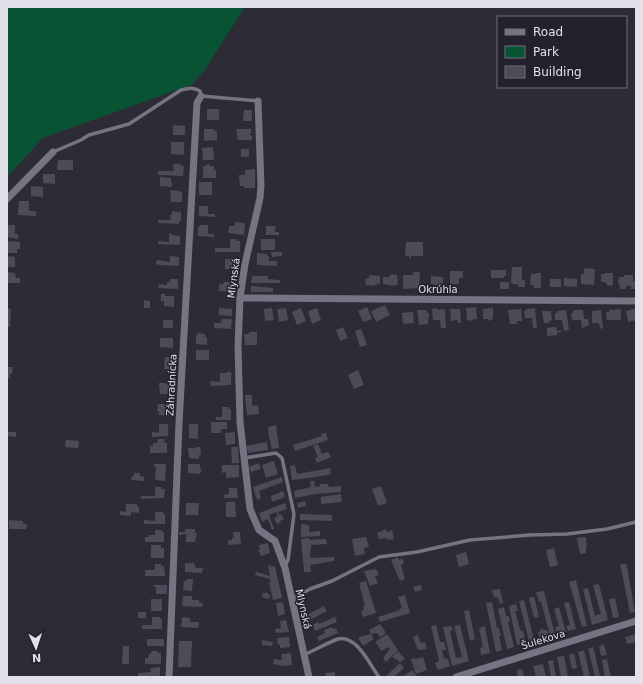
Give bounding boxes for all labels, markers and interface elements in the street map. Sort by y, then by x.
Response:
legend [497,16,627,88]
text: Road [533,25,563,39]
text: Park [533,45,559,59]
text: Building [533,65,582,79]
street label: Mlynská [225,257,242,299]
street label: Okrúhla [418,284,458,295]
street label: Záhradnícka [164,354,179,416]
street label: Mlynská [294,588,313,630]
street label: Šulekova [520,627,566,651]
north arrow [16,628,56,668]
text: N [32,651,41,664]

